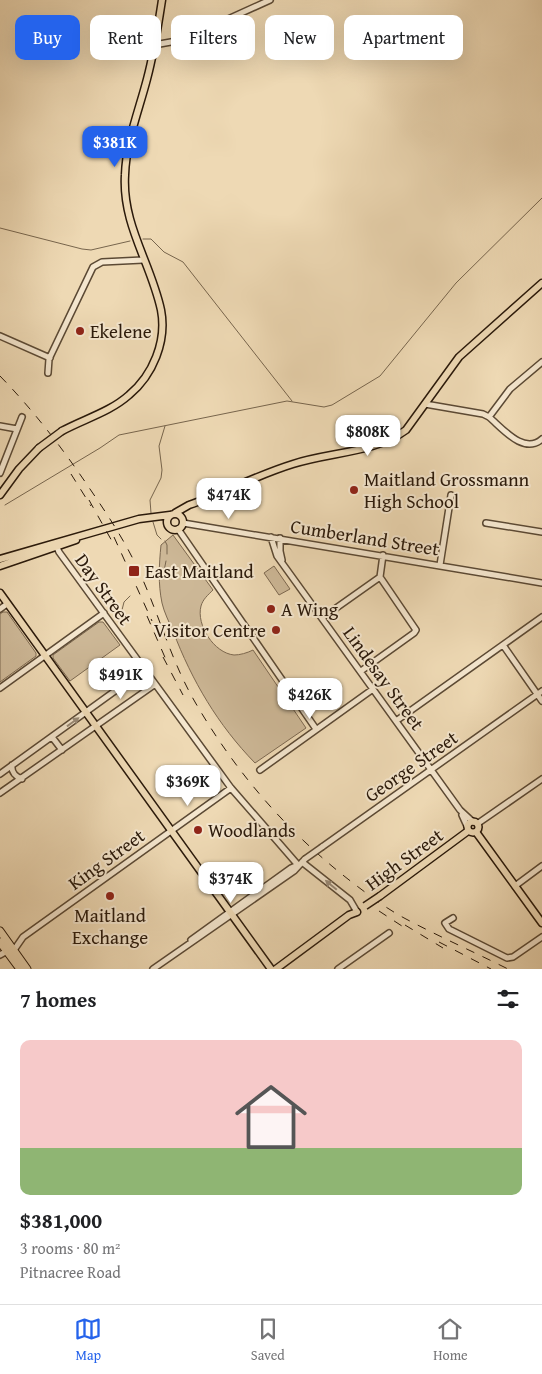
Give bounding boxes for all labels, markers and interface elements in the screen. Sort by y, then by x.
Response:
chip: Buy [15,15,80,60]
chip: Rent [90,15,161,60]
chip: Filters [171,15,255,60]
chip: New [265,15,334,60]
chip: Apartment [344,15,463,60]
pin: $381K [80,126,150,168]
text: $381K [93,130,137,154]
place label: Ekelene [90,317,152,345]
marker: Ekelene [74,325,86,337]
pin: $808K [333,414,403,457]
text: $808K [346,419,390,443]
place label: Maitland Grossmann High School [364,465,530,515]
pin: $474K [194,478,264,520]
text: $474K [207,482,251,506]
marker: Maitland Grossmann High School [348,484,360,496]
street label: Cumberland Street [289,511,442,563]
street label: Day Street [69,548,140,631]
place label: East Maitland [145,557,255,585]
marker: East Maitland [127,564,141,578]
place label: A Wing [281,595,339,623]
marker: A Wing [265,603,277,615]
place label: Visitor Centre [154,616,266,644]
street label: Lindesay Street [337,620,432,736]
marker: Visitor Centre [270,624,282,636]
pin: $491K [86,658,156,700]
text: $491K [99,662,143,686]
pin: $426K [275,678,345,720]
text: $426K [288,682,332,706]
one-way arrow [66,717,80,727]
street label: George Street [359,723,464,809]
pin: $369K [153,764,223,807]
text: $369K [166,769,210,793]
place label: Woodlands [208,816,296,844]
street label: King Street [62,821,150,896]
street label: High Street [359,821,449,897]
marker: Woodlands [192,824,204,836]
pin: $374K [196,862,266,904]
text: $374K [209,866,253,890]
one-way arrow [326,879,338,891]
marker: Maitland Exchange [104,890,116,902]
place label: Maitland Exchange [72,901,148,951]
text: 7 homes [20,984,96,1015]
icon: filters [494,985,522,1013]
icon: home [226,1072,316,1162]
text: $381,000 [20,1205,102,1236]
text: 3 rooms · 80 m² [20,1236,120,1260]
text: Pitnacree Road [20,1260,121,1284]
tab: Map [74,1315,102,1365]
tab: Saved [251,1315,285,1365]
tab: Home [433,1315,468,1365]

